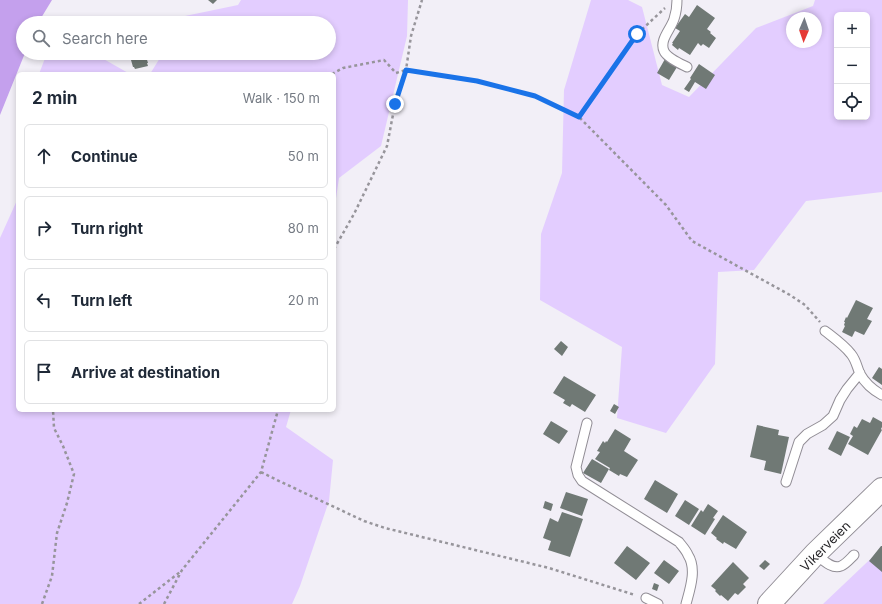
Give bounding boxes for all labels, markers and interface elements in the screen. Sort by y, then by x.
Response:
north arrow [786,12,822,48]
map controls [834,12,870,120]
button: + [834,12,870,48]
search box [16,16,336,60]
route start [628,25,646,43]
icon: search [30,27,52,49]
text: Search here [62,29,148,48]
button: − [834,48,870,84]
button: locate [834,84,870,120]
text: 2 min [32,88,77,108]
text: Walk · 150 m [243,90,320,106]
route end [386,95,404,113]
icon: ahead [33,145,55,167]
text: Continue [71,147,138,166]
text: 50 m [288,148,319,164]
icon: right [33,217,55,239]
text: Turn right [71,219,143,238]
text: 80 m [288,220,319,236]
icon: left [33,289,55,311]
text: Turn left [71,291,132,310]
text: 20 m [288,292,319,308]
icon: arrive [33,361,55,383]
text: Arrive at destination [71,363,220,382]
street label: Vikerveien [796,517,854,575]

